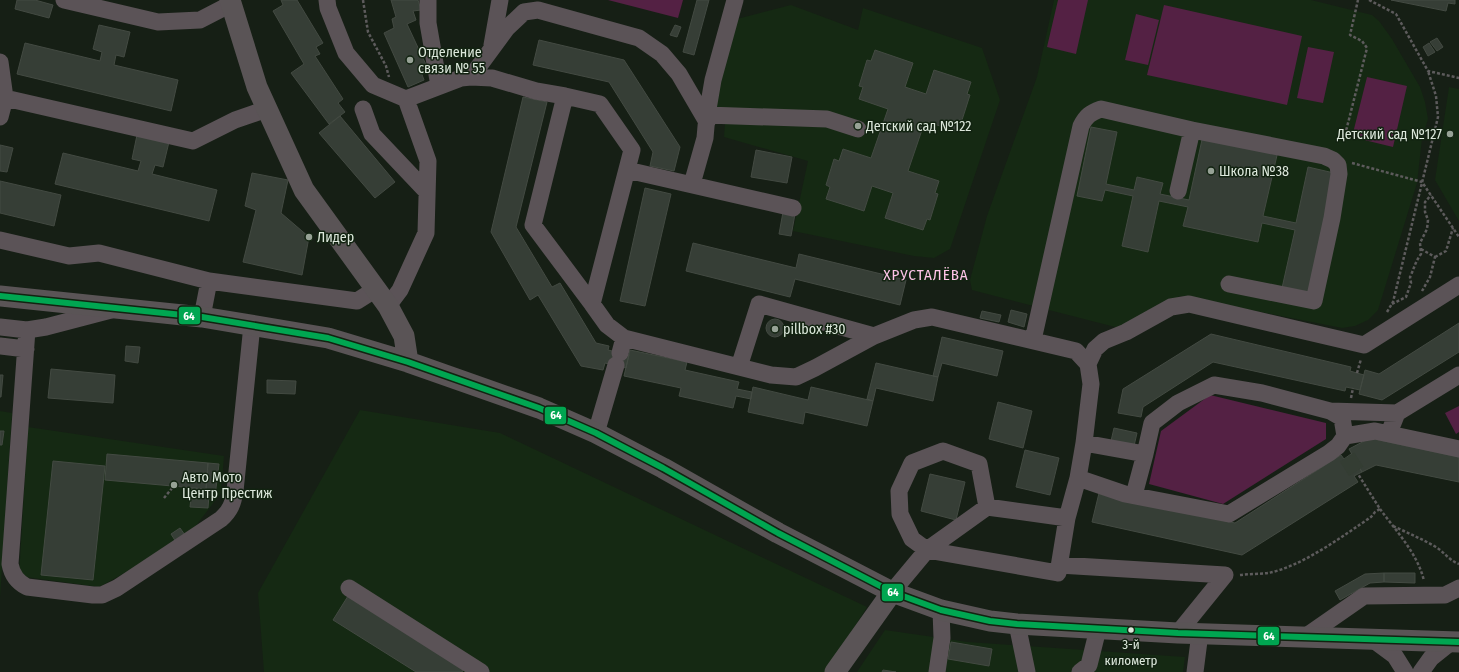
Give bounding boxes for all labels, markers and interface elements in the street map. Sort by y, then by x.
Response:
place label: Отделение связи № 55 [418,44,485,77]
marker: Отделение связи № 55 [405,55,415,65]
place label: Детский сад №122 [865,118,972,135]
marker: Детский сад №122 [853,121,863,131]
place label: Детский сад №127 [1336,126,1442,143]
marker: Детский сад №127 [1445,129,1455,139]
place label: Школа №38 [1219,163,1289,180]
marker: Школа №38 [1206,166,1216,176]
place label: Лидер [317,229,354,246]
marker: Лидер [304,232,314,242]
district label: ХРУСТАЛЁВА [883,266,969,284]
line badge: 64 [178,306,201,325]
text: 64 [183,310,195,323]
place label: pillbox #30 [783,321,846,338]
marker: pillbox #30 [770,324,780,334]
line badge: 64 [544,406,567,425]
text: 64 [550,409,562,422]
place label: Авто Мото Центр Престиж [182,469,272,502]
marker: Авто Мото Центр Престиж [169,480,179,490]
line badge: 64 [881,583,904,602]
text: 64 [887,586,899,599]
marker: 3-й километр [1126,625,1136,635]
line badge: 64 [1257,626,1280,646]
text: 64 [1263,630,1275,643]
place label: 3-й километр [1105,637,1157,668]

